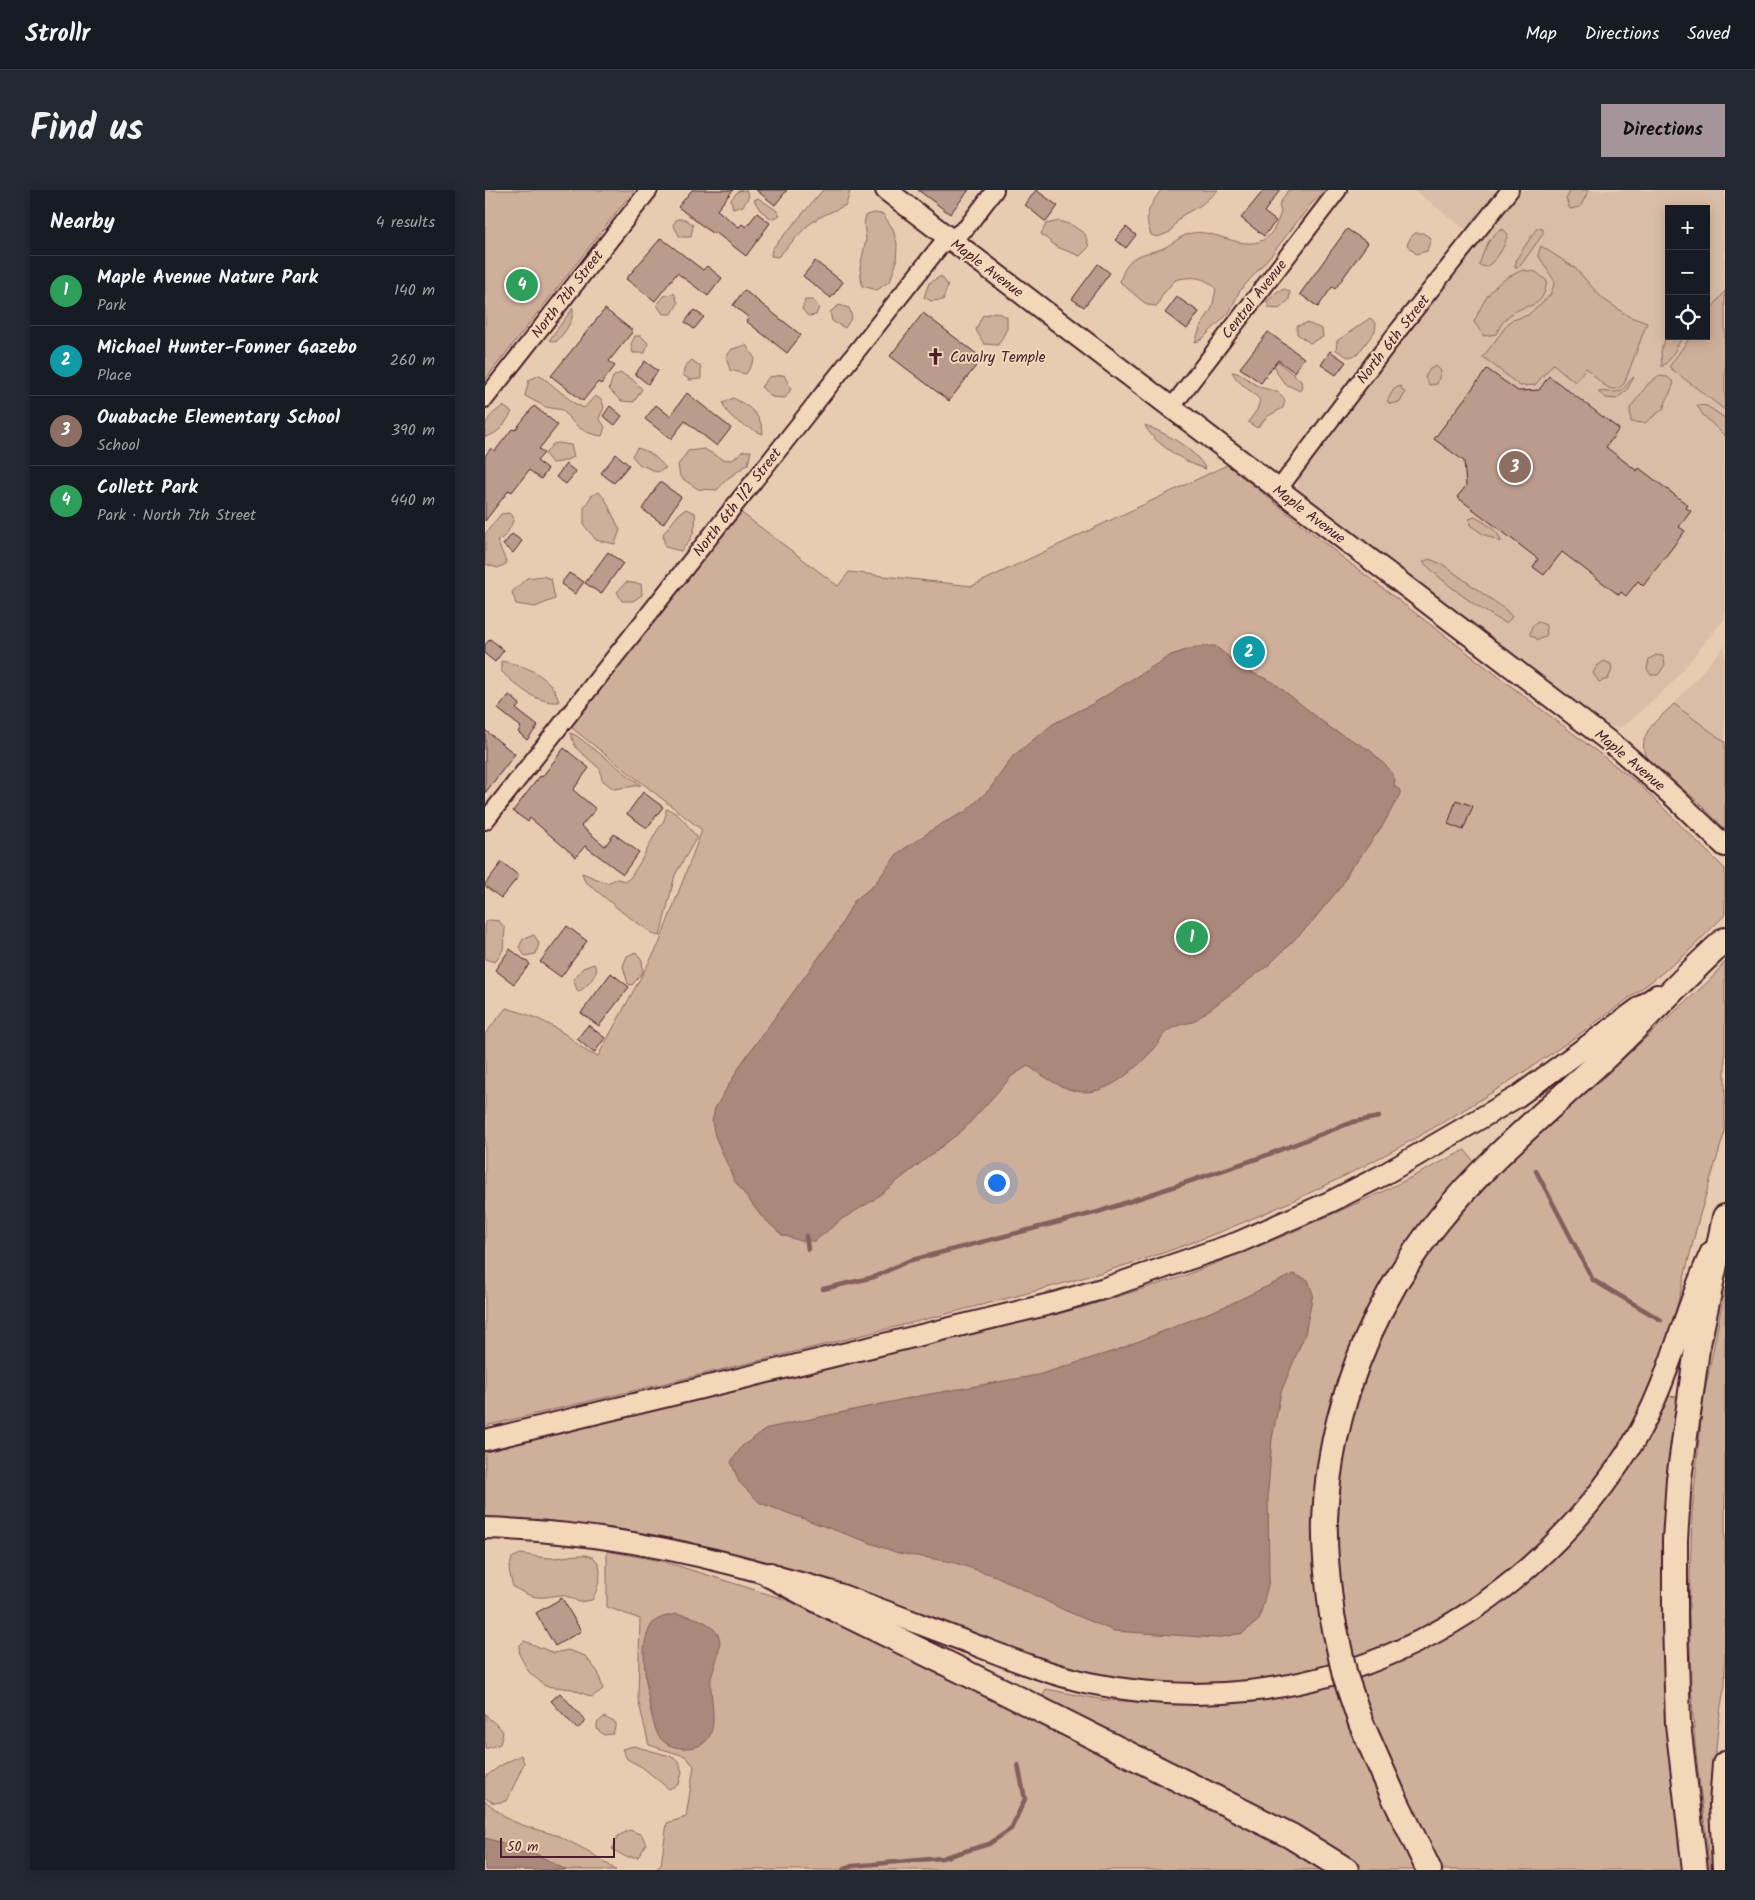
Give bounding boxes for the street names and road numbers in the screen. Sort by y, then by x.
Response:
street label: Maple Avenue [945,233,1028,305]
street label: North 7th Street [526,245,610,344]
street label: Central Avenue [1216,254,1294,345]
street label: North 6th Street [1351,290,1437,390]
street label: North 6th 1/2 Street [687,443,788,562]
street label: Maple Avenue [1267,479,1350,551]
street label: Maple Avenue [1588,724,1670,798]

